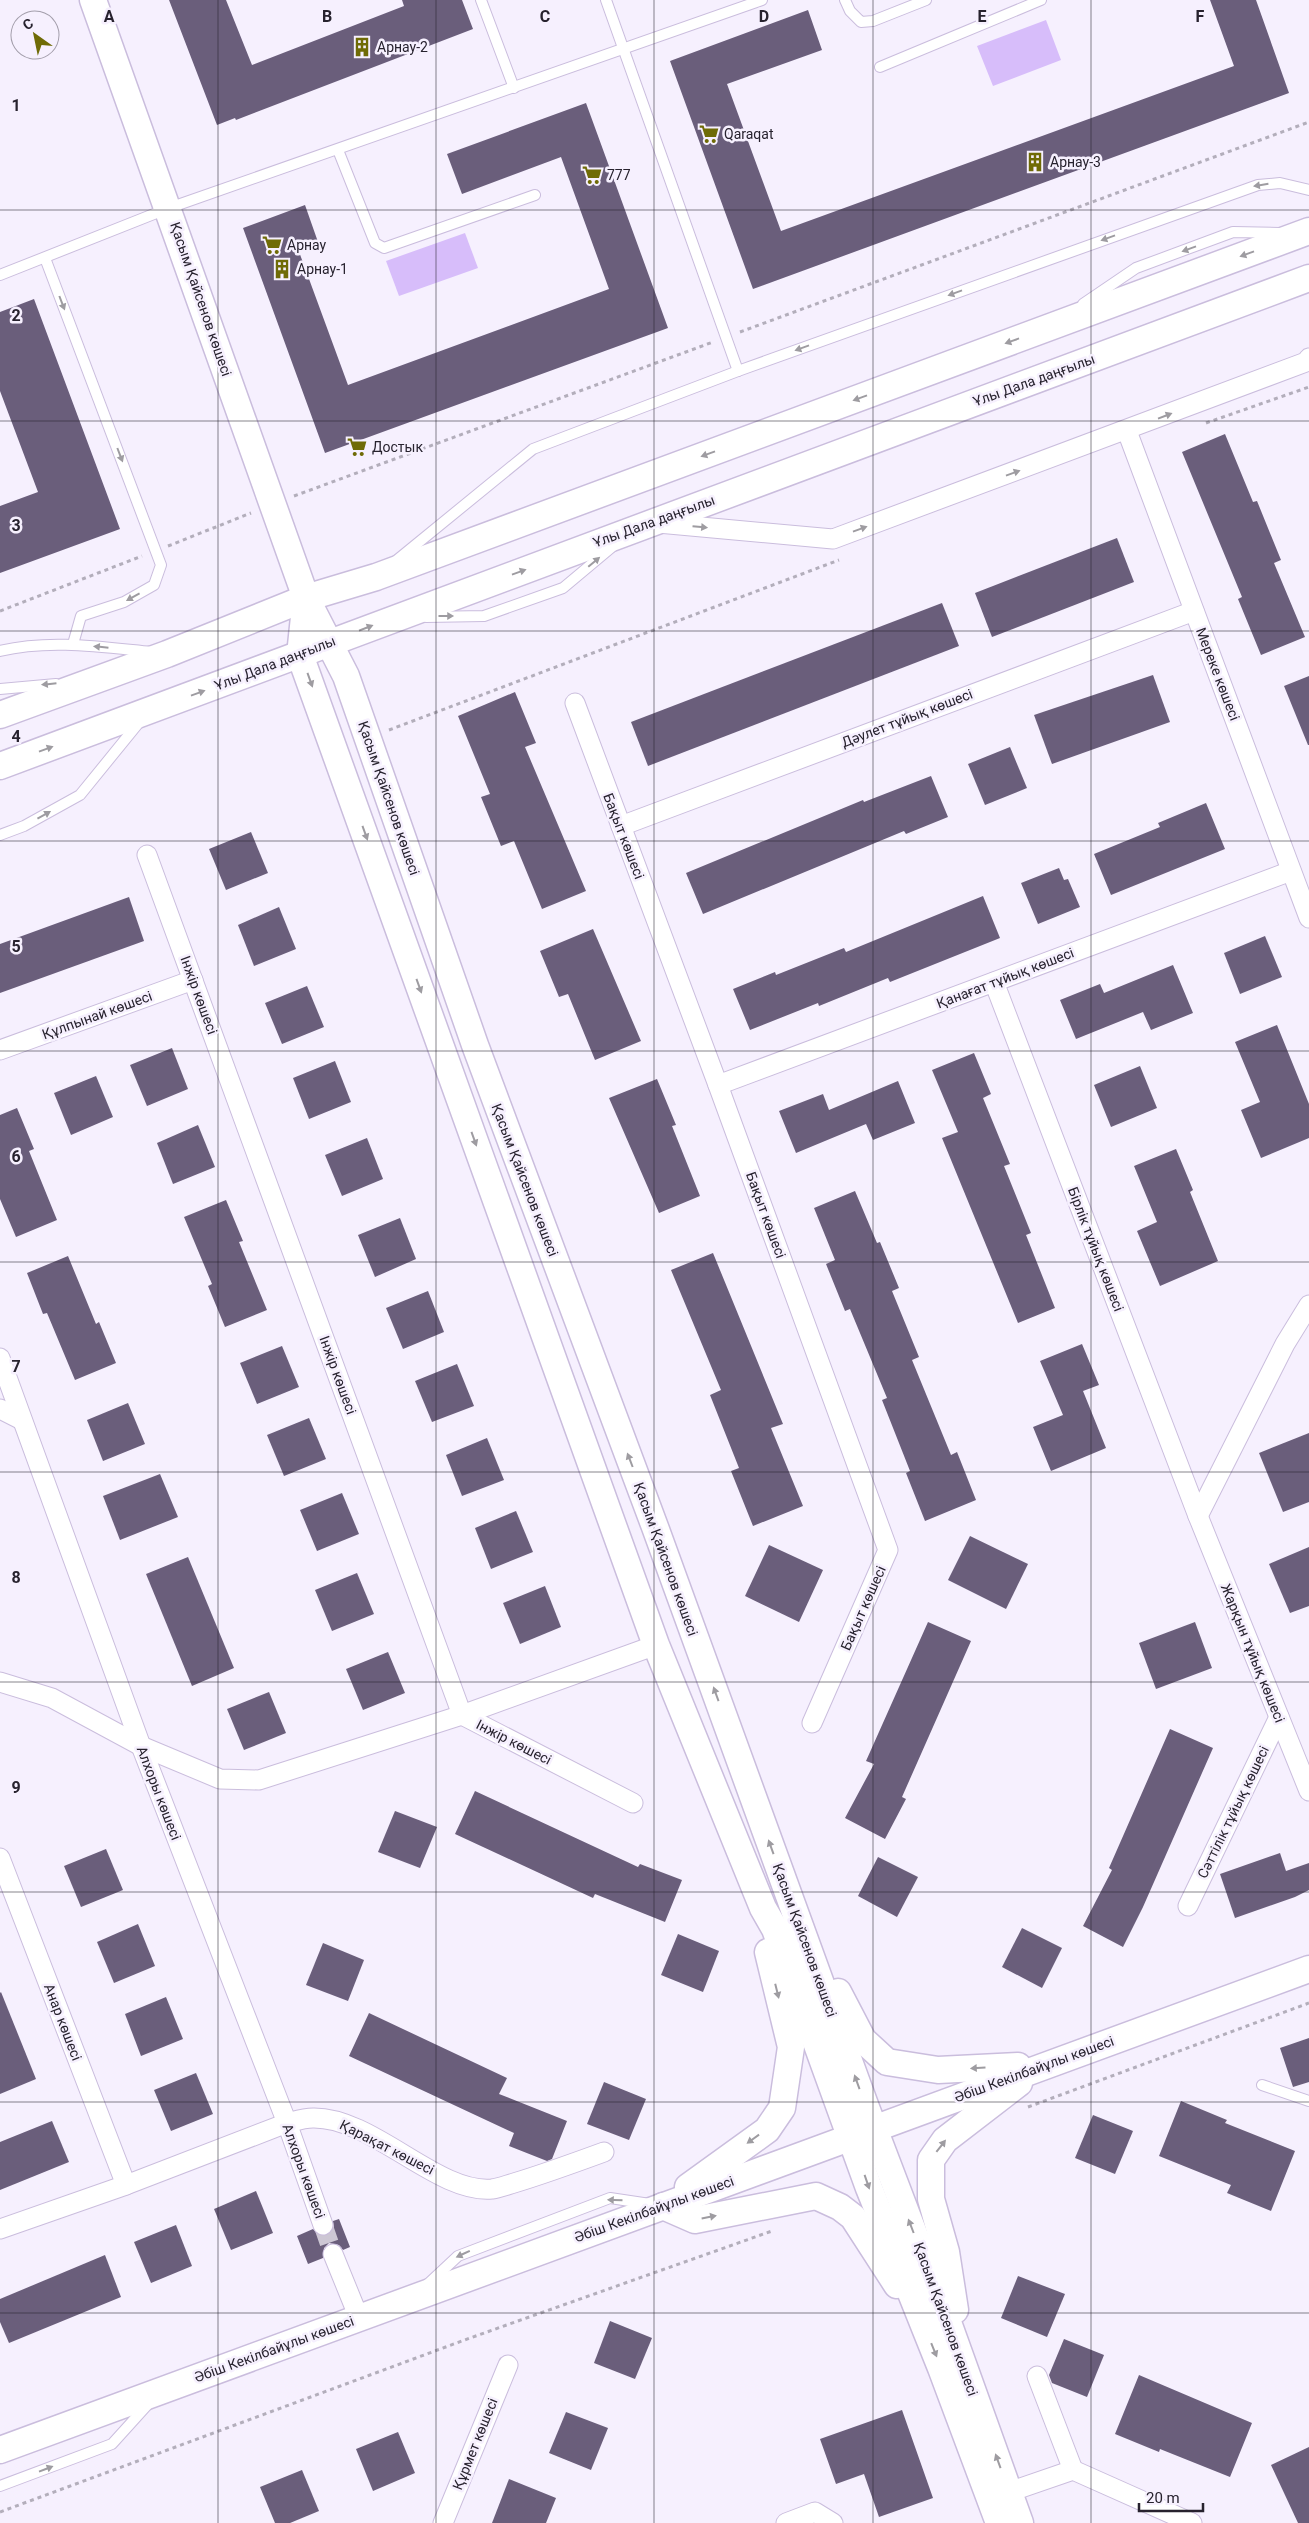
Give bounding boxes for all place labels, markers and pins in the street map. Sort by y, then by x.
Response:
building icon: Арнау-2 [351,36,373,58]
place label: Арнау-2 [377,39,428,55]
supermarket icon: Qaraqat [698,123,720,145]
place label: Qaraqat [724,126,774,142]
building icon: Арнау-3 [1024,151,1046,173]
place label: Арнау-3 [1050,154,1101,170]
supermarket icon: 777 [581,164,603,186]
place label: 777 [607,167,631,183]
supermarket icon: Арнау [261,234,283,256]
place label: Арнау [287,237,327,253]
building icon: Арнау-1 [271,258,293,280]
place label: Арнау-1 [297,261,348,277]
supermarket icon: Достык [346,436,368,458]
place label: Достык [372,439,423,455]

